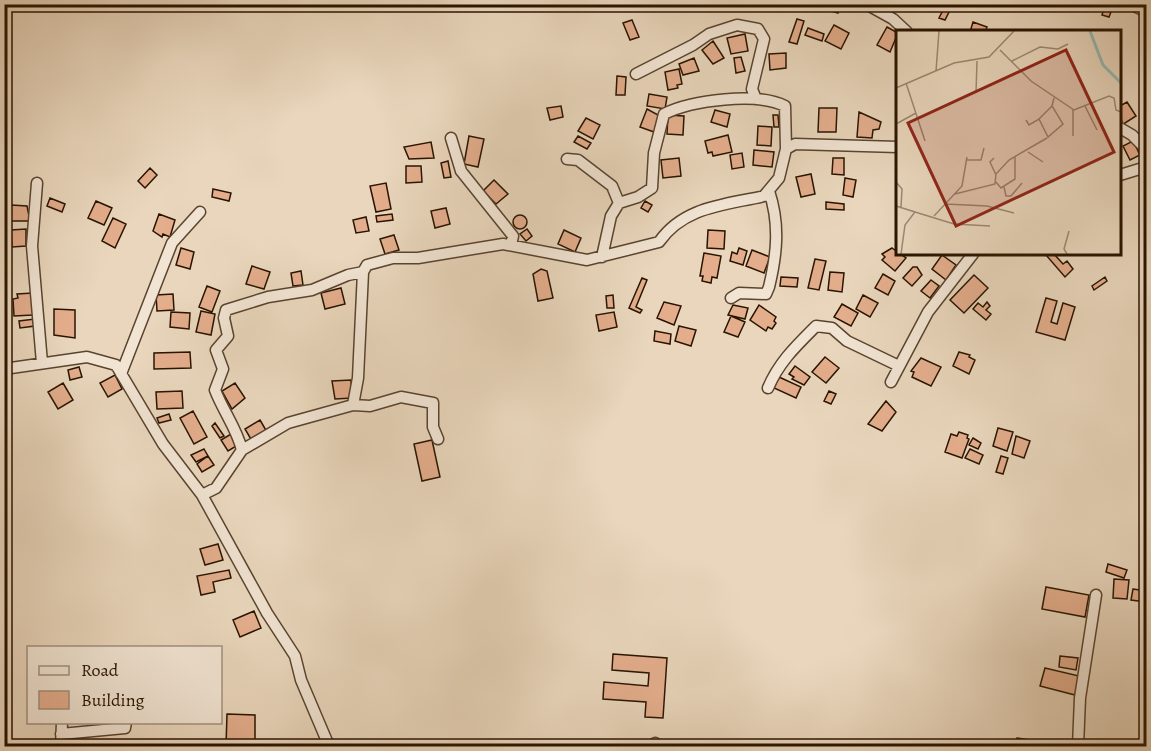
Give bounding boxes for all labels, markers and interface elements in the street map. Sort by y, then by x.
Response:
inset map [896,30,1121,255]
legend [27,646,222,724]
text: Road [81,658,119,682]
text: Building [81,688,145,712]

